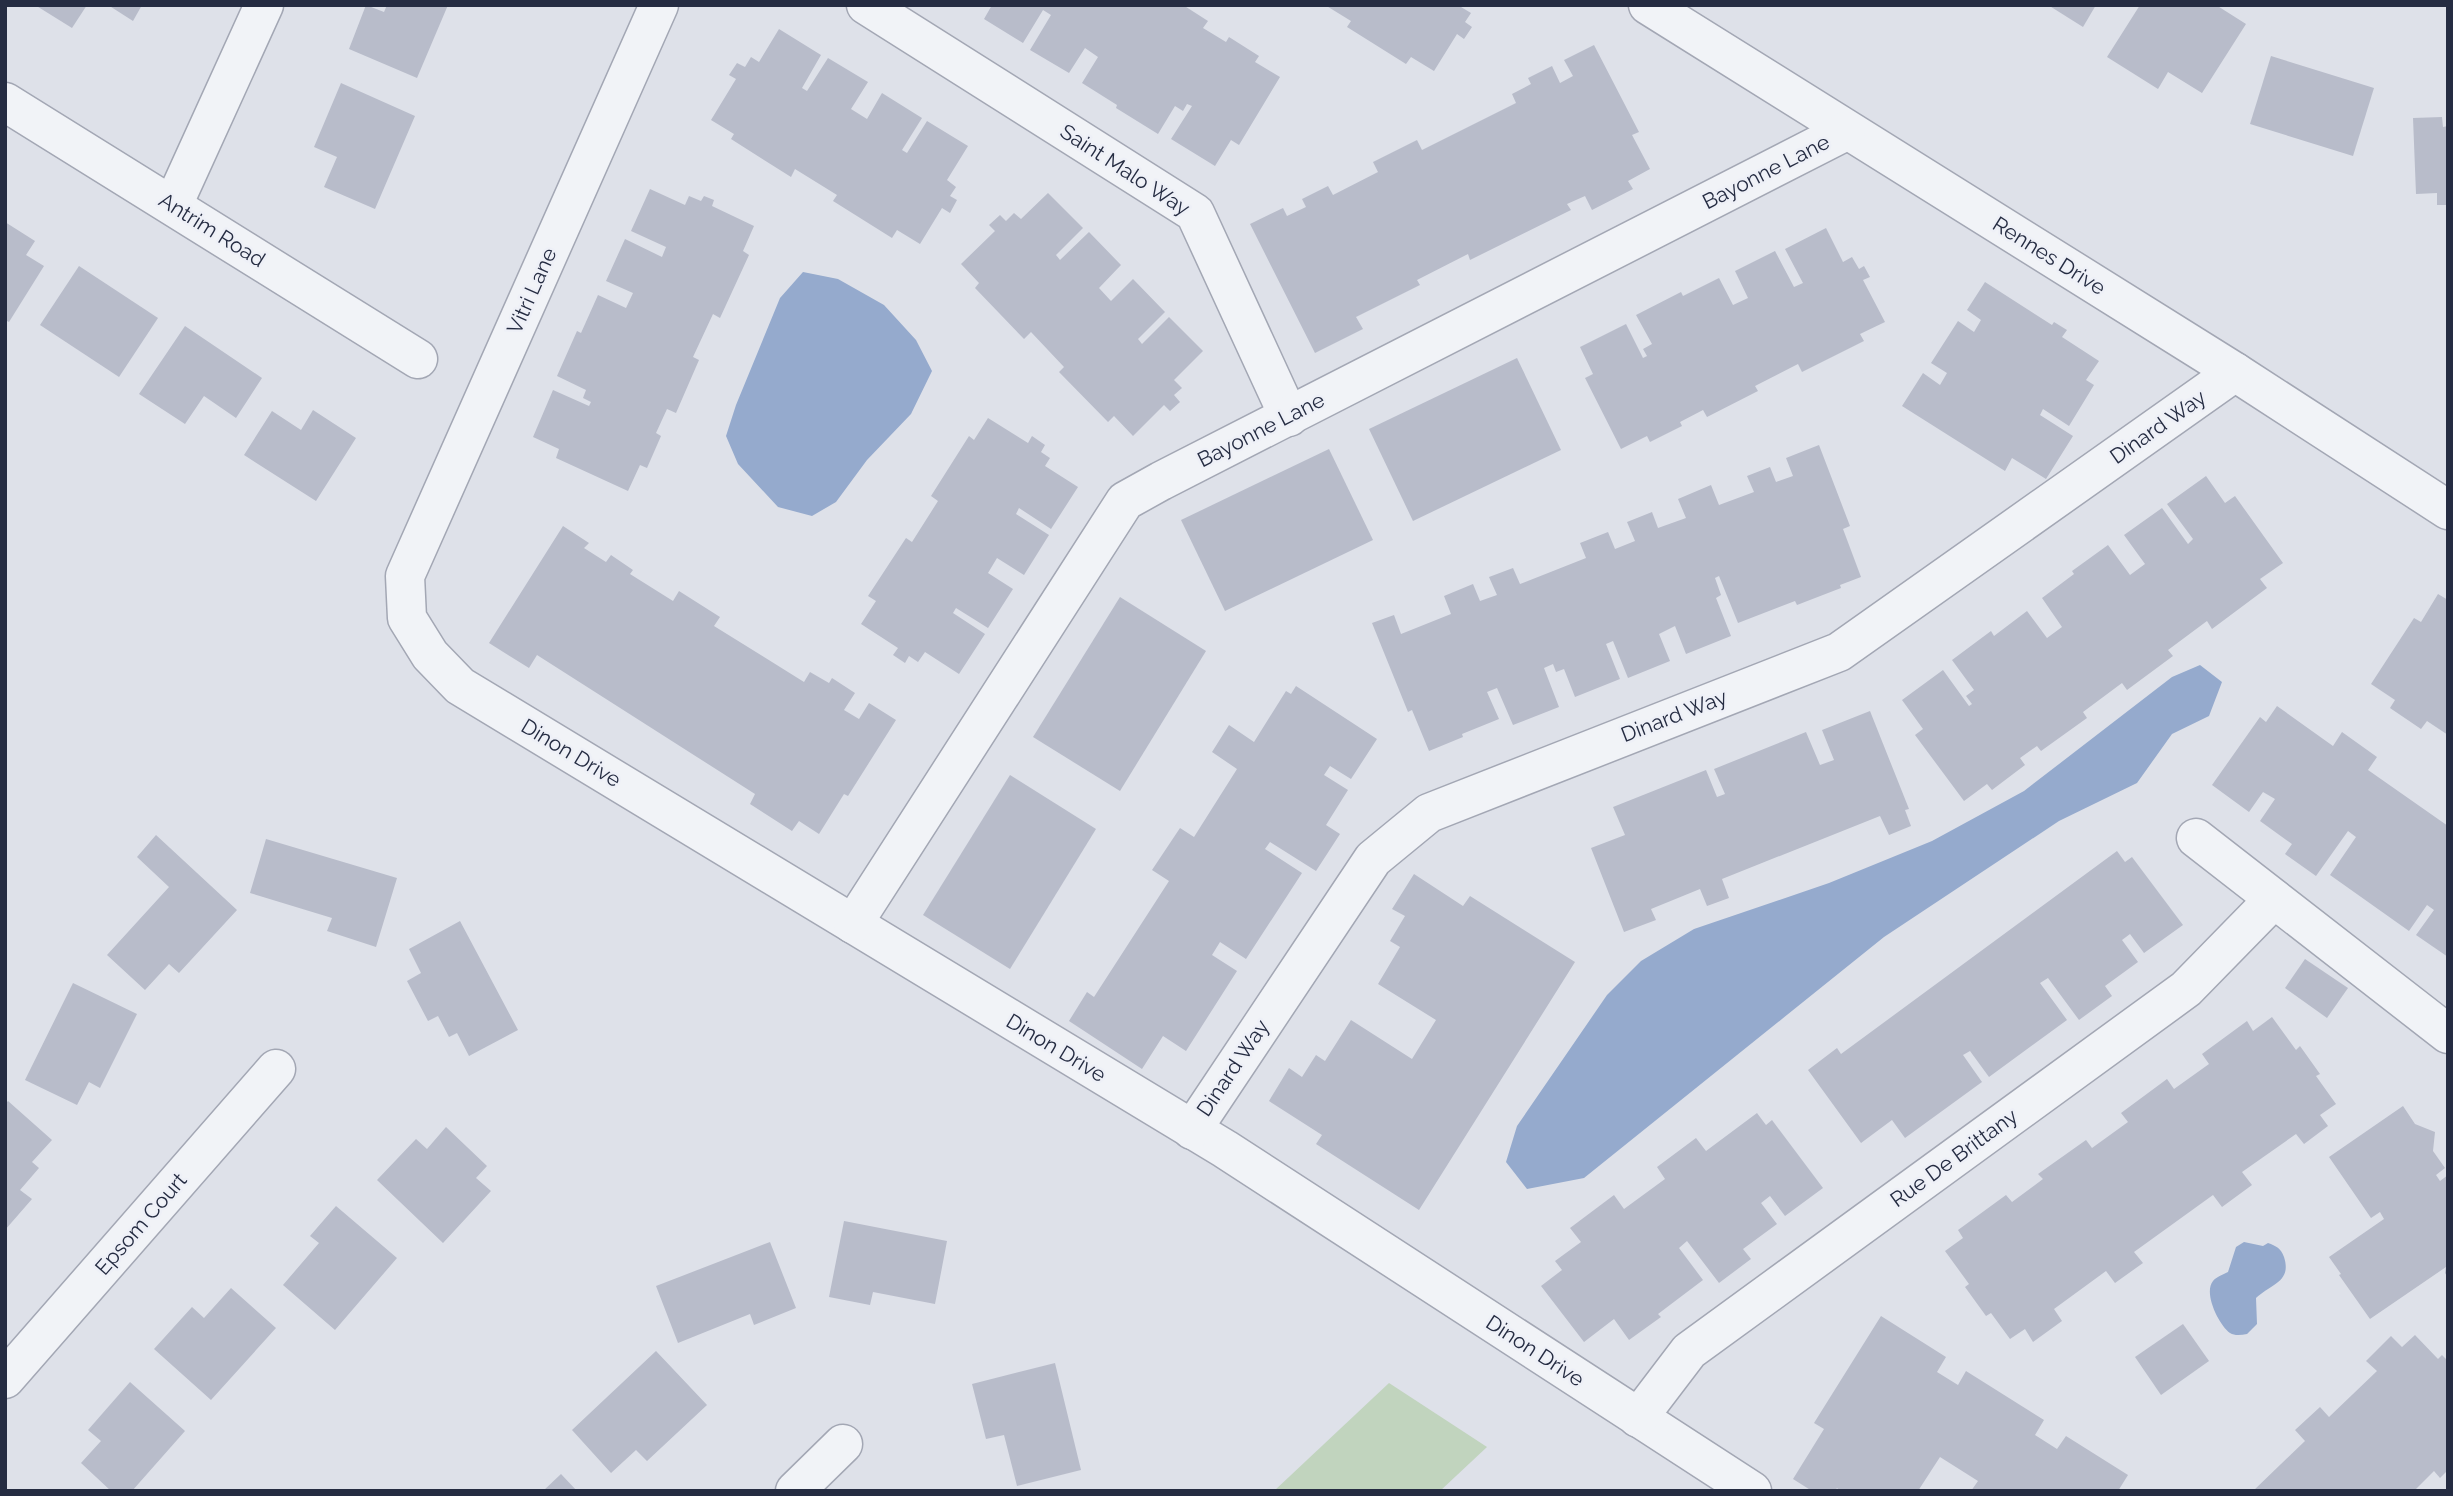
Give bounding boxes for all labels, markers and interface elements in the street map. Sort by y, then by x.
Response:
street label: Saint Malo Way [1056,118,1195,221]
street label: Bayonne Lane [1698,129,1833,214]
street label: Antrim Road [155,187,270,272]
street label: Rennes Drive [1988,211,2110,300]
street label: Vitri Lane [502,244,562,338]
street label: Dinard Way [2105,384,2211,469]
street label: Bayonne Lane [1193,387,1328,472]
street label: Dinard Way [1617,684,1730,747]
street label: Dinon Drive [517,713,626,792]
street label: Dinon Drive [1002,1008,1111,1087]
street label: Dinard Way [1191,1015,1274,1121]
street label: Rue De Brittany [1885,1103,2022,1212]
street label: Epsom Court [90,1168,192,1280]
street label: Dinon Drive [1481,1310,1589,1392]

